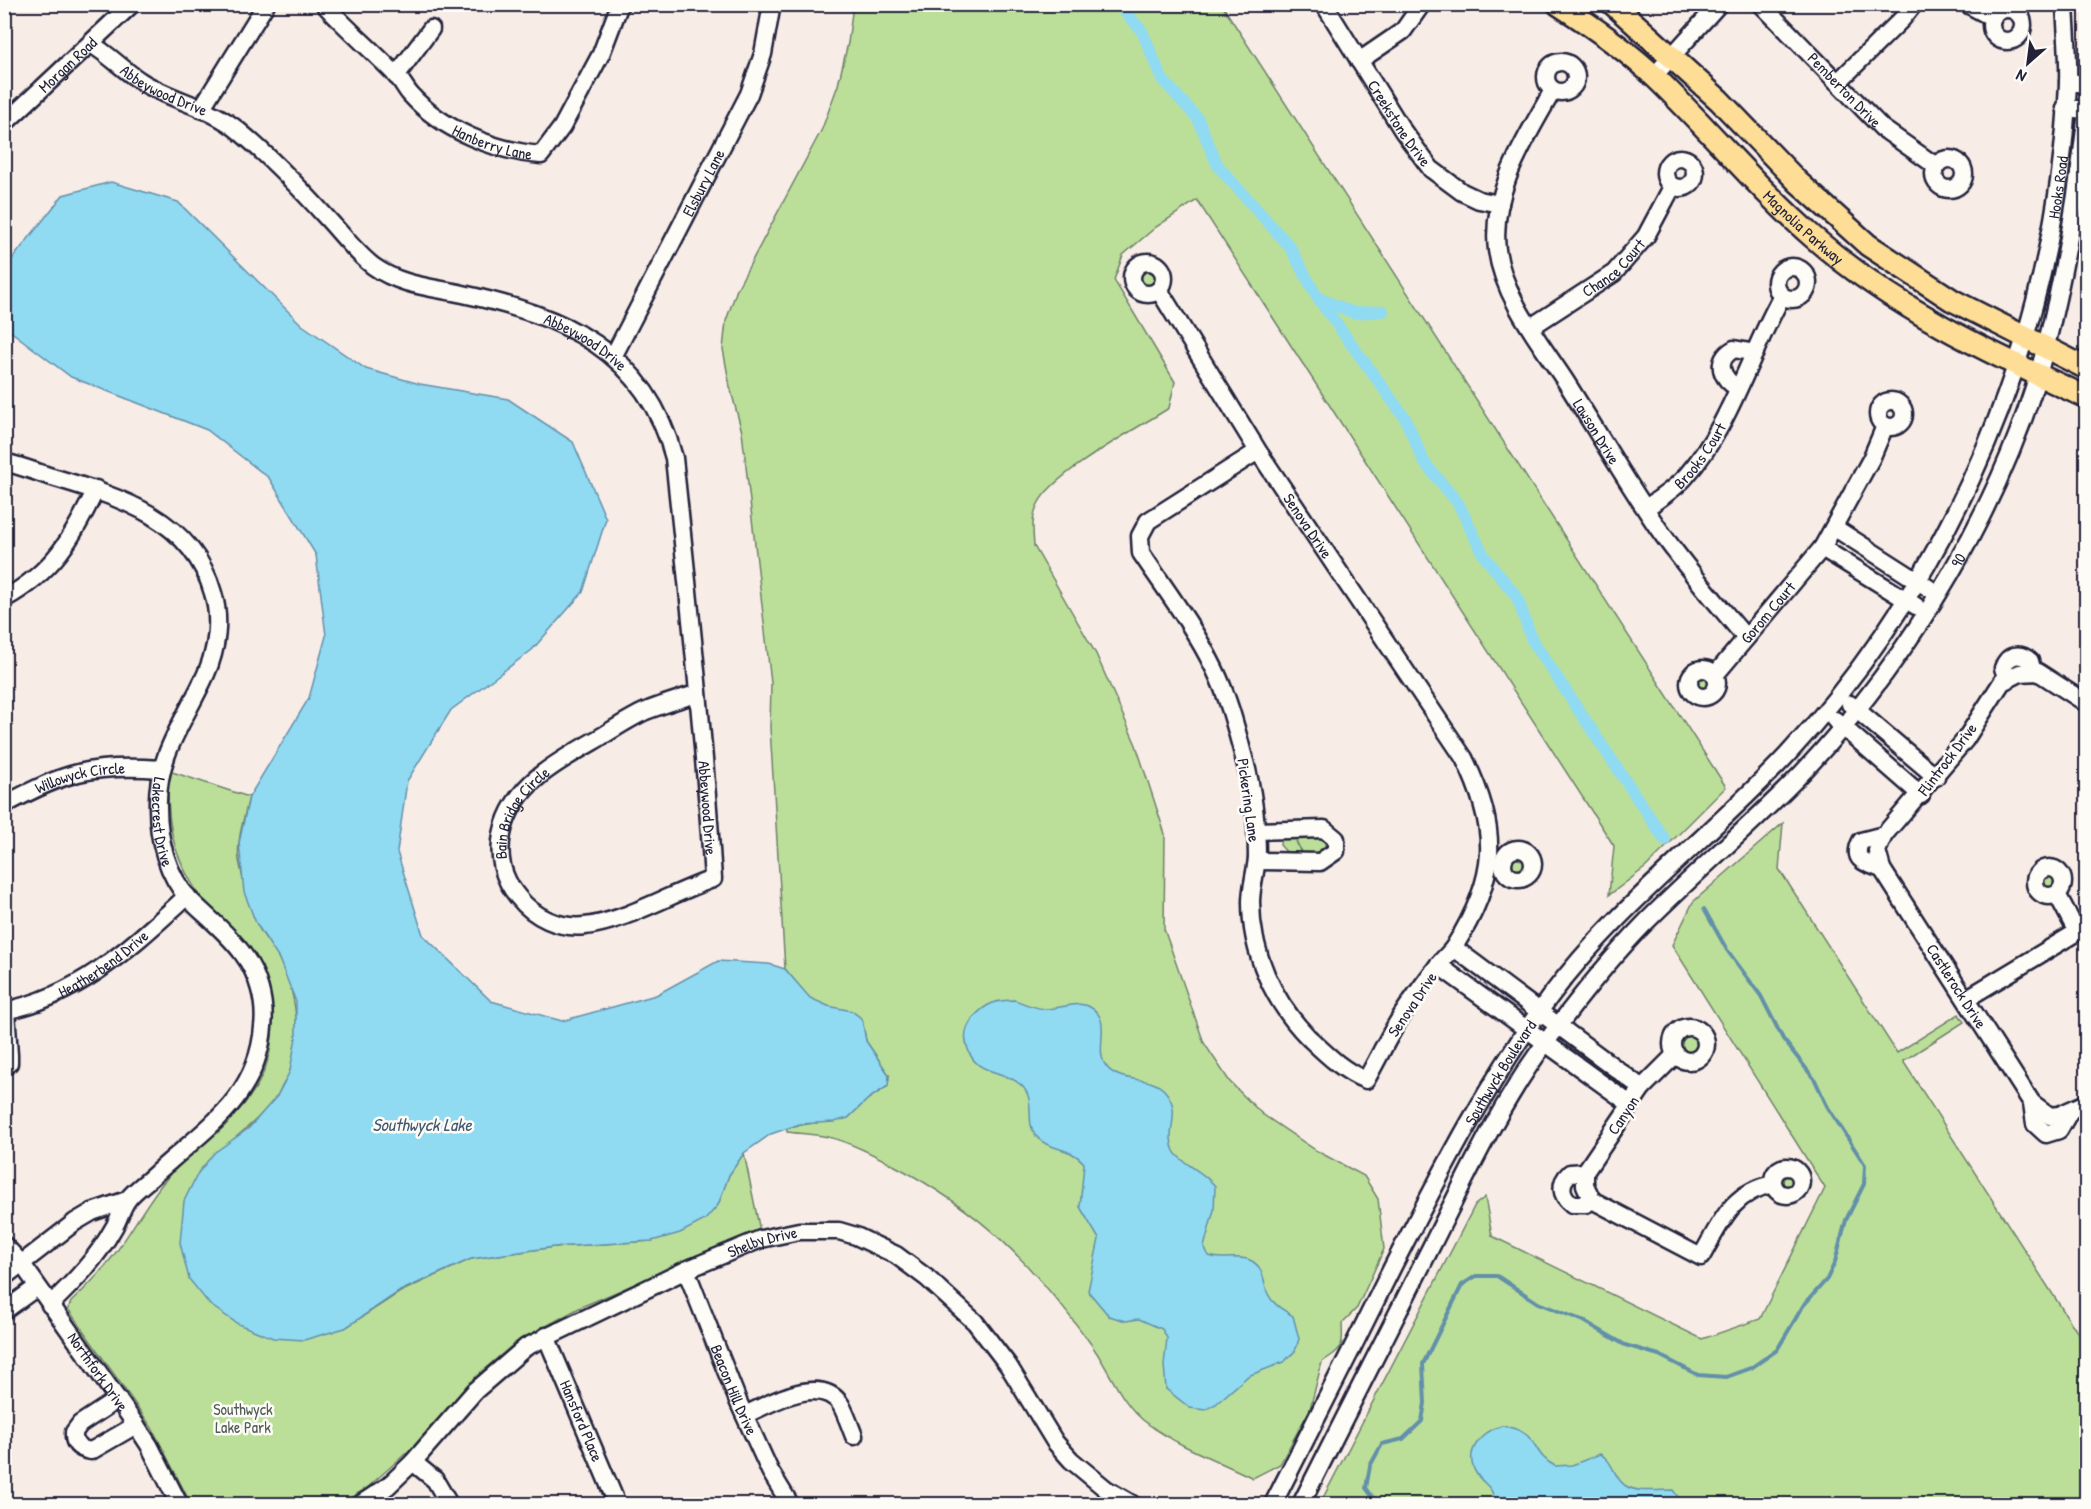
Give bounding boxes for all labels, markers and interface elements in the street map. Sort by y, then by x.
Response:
street label: Morgan Road [33,32,102,97]
north arrow [1998,33,2058,93]
street label: Pemberton Drive [1803,47,1887,133]
street label: Abbeywood Drive [116,59,211,121]
text: N [2012,64,2030,88]
street label: Creekstone Drive [1363,75,1437,171]
street label: Hanberry Lane [449,119,534,165]
street label: Elsbury Lane [677,145,730,220]
street label: Hooks Road [2042,155,2073,220]
street label: Magnolia Parkway [1759,185,1849,270]
street label: Chance Court [1578,233,1650,302]
street label: Abbeywood Drive [541,308,633,376]
street label: Lawson Drive [1568,394,1626,469]
street label: Brooks Court [1669,418,1731,494]
street label: Senova Drive [1278,489,1338,563]
street label: 90 [1945,549,1971,571]
street label: Gorom Court [1735,576,1801,648]
street label: Flintrock Drive [1912,718,1982,801]
street label: Willowyck Circle [31,757,126,799]
street label: Pickering Lane [1232,757,1266,844]
street label: Abbeywood Drive [693,760,722,856]
street label: Bain Bridge Circle [489,761,554,860]
street label: Lakecrest Drive [147,776,179,870]
street label: Heatherbend Drive [54,924,153,1003]
street label: Castlerock Drive [1922,939,1993,1033]
street label: Senova Drive [1382,967,1442,1041]
street label: Southwyck Boulevard [1459,1015,1541,1129]
street label: Canyon [1602,1091,1644,1139]
water label: Southwyck Lake [372,1112,473,1137]
street label: Shelby Drive [724,1221,800,1263]
street label: Northfork Drive [63,1328,134,1416]
street label: Beacon Hill Drive [706,1341,763,1439]
street label: Hansford Place [555,1377,609,1465]
park label: Southwyck Lake Park [213,1398,273,1438]

